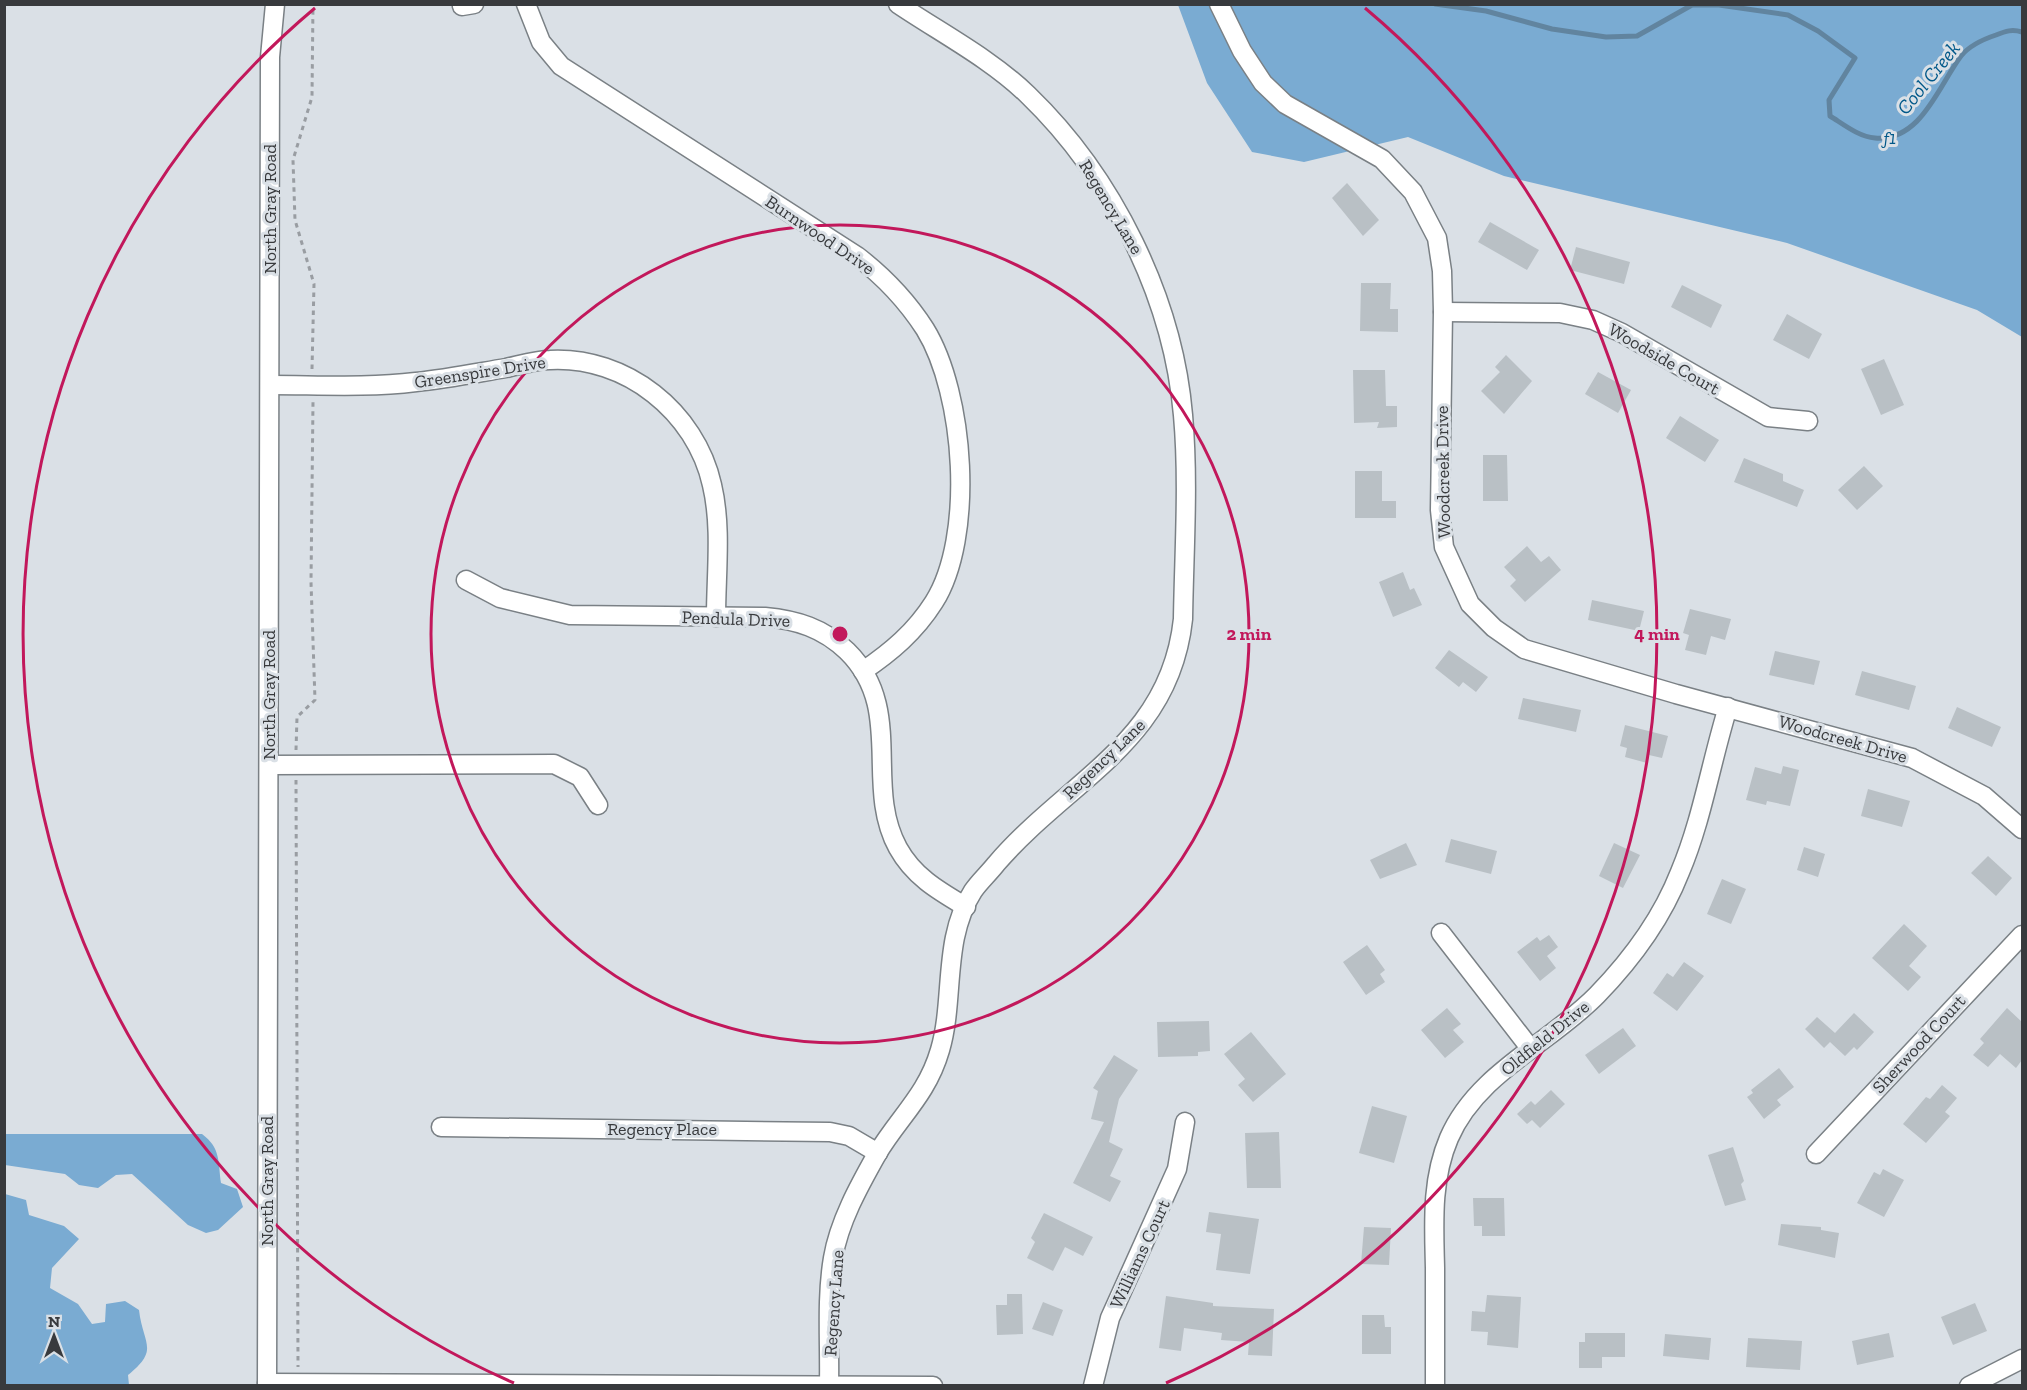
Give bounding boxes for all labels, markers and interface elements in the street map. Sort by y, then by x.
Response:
water label: Cool Creek [1891,37,1965,119]
park label: f1 [1881,127,1896,149]
street label: North Gray Road [259,144,281,274]
street label: Regency Lane [1074,156,1148,258]
street label: Burnwood Drive [761,190,879,280]
street label: Woodside Court [1604,318,1724,400]
street label: Greenspire Drive [413,351,547,393]
street label: Woodcreek Drive [1431,405,1455,539]
street label: Pendula Drive [681,606,791,632]
text: 2 min [1227,623,1272,645]
text: 4 min [1634,623,1680,645]
centre of rings [830,624,850,644]
street label: North Gray Road [258,630,280,760]
street label: Woodcreek Drive [1776,710,1910,768]
street label: Regency Lane [1058,714,1150,804]
street label: Sherwood Court [1868,990,1971,1098]
street label: Oldfield Drive [1496,996,1594,1080]
street label: North Gray Road [256,1116,278,1246]
street label: Regency Place [607,1118,717,1140]
street label: Williams Court [1105,1196,1175,1312]
street label: Regency Lane [819,1249,849,1357]
north arrow [24,1306,84,1366]
text: N [48,1312,60,1331]

